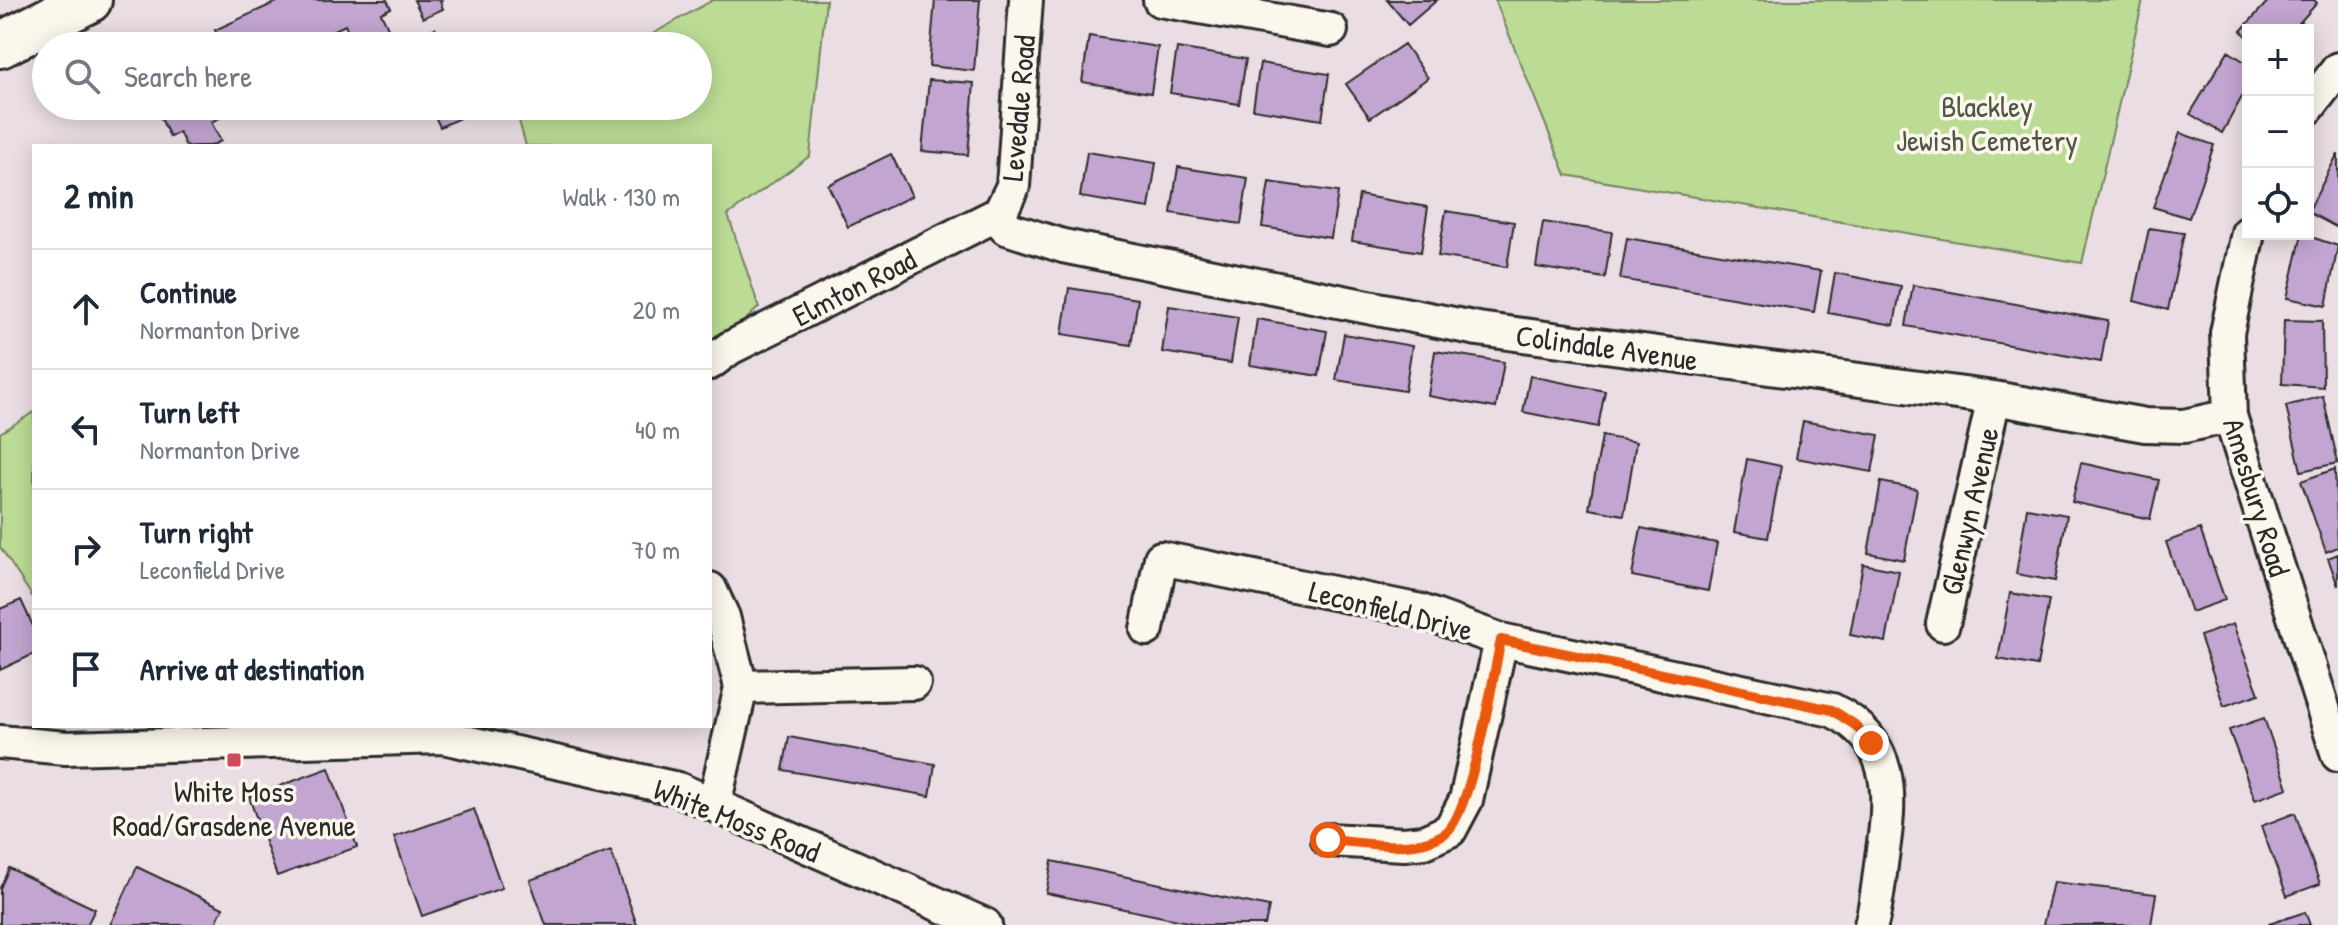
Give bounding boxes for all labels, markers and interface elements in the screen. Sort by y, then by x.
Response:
map controls [2242,24,2314,240]
button: + [2242,24,2314,96]
search box [32,32,712,120]
street label: Levedale Road [992,33,1044,183]
icon: search [60,54,104,98]
text: Search here [124,56,252,96]
park label: Blackley Jewish Cemetery [1896,86,2078,160]
button: − [2242,96,2314,168]
button: locate [2242,168,2314,240]
text: 2 min [64,173,134,219]
text: Walk · 130 m [563,179,680,214]
street label: Elmton Road [785,239,923,335]
text: Continue [140,272,237,312]
icon: ahead [64,287,108,331]
text: 20 m [633,292,680,327]
text: Normanton Drive [140,312,300,347]
street label: Colindale Avenue [1514,314,1701,380]
text: Turn left [140,392,239,432]
icon: left [64,407,108,451]
text: 40 m [635,412,680,447]
street label: Amesbury Road [2214,413,2300,581]
street label: Glenwyn Avenue [1930,423,2008,599]
text: Normanton Drive [140,432,300,467]
text: Turn right [140,512,253,552]
icon: right [64,527,108,571]
text: 70 m [632,532,680,567]
text: Leconfield Drive [140,552,285,587]
street label: Leconfield Drive [1305,570,1477,650]
icon: arrive [64,647,108,691]
text: Arrive at destination [140,649,365,689]
route end [1853,725,1889,761]
marker: White Moss Road/Grasdene Avenue [225,751,243,769]
street label: White Moss Road [648,768,826,872]
place label: White Moss Road/Grasdene Avenue [112,771,356,845]
route start [1310,822,1346,858]

